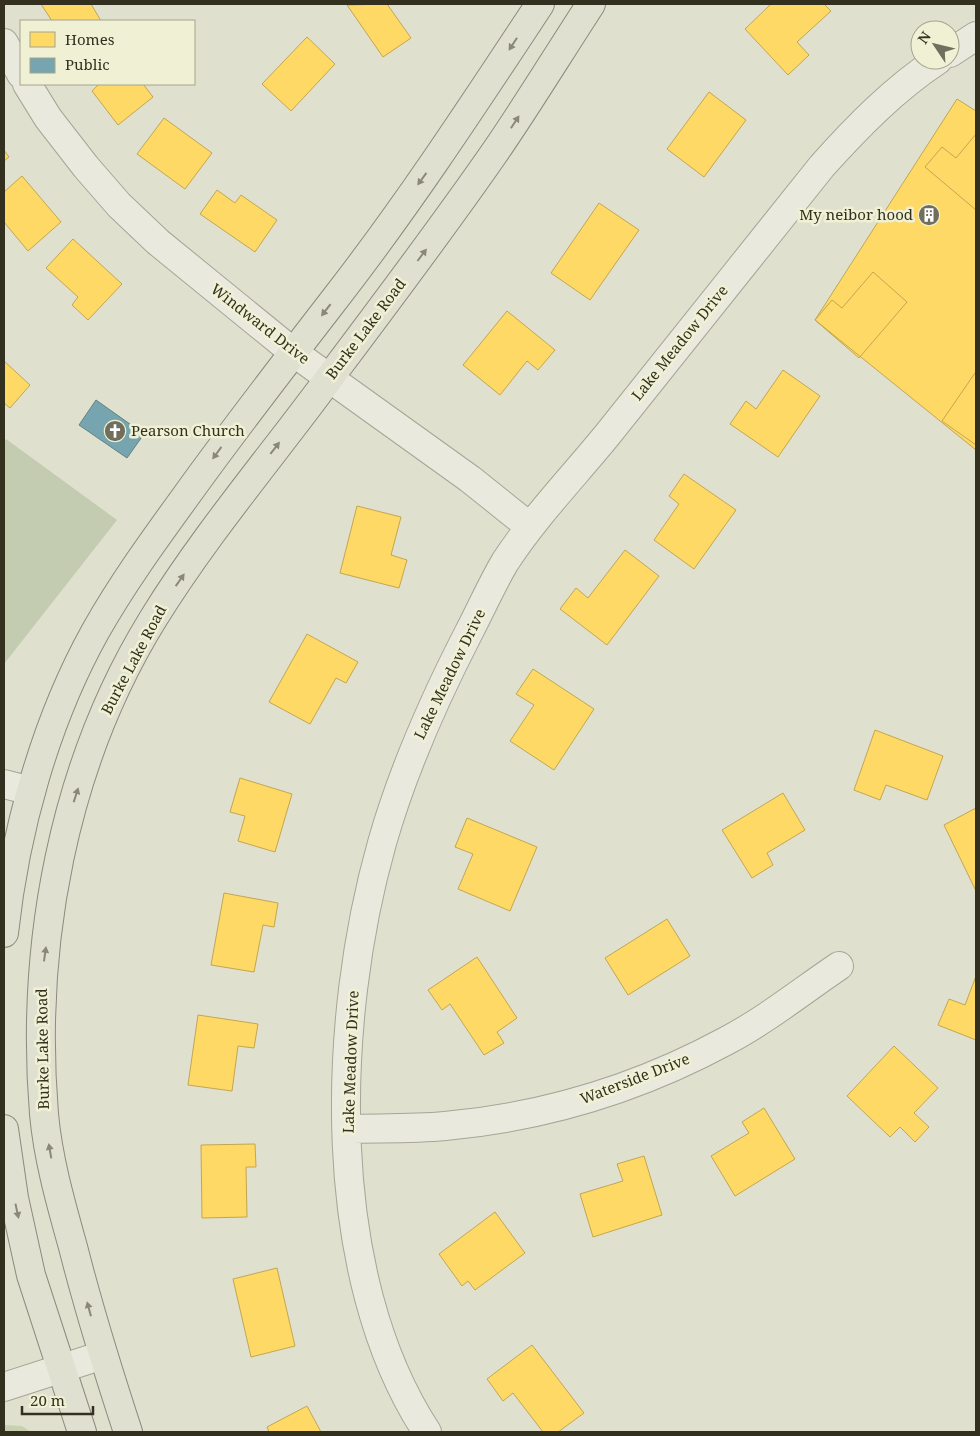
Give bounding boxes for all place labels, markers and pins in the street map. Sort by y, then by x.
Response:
building icon: My neibor hood [917,203,941,227]
place label: My neibor hood [799,204,913,224]
church icon: Pearson Church [103,419,127,443]
place label: Pearson Church [131,420,245,440]

